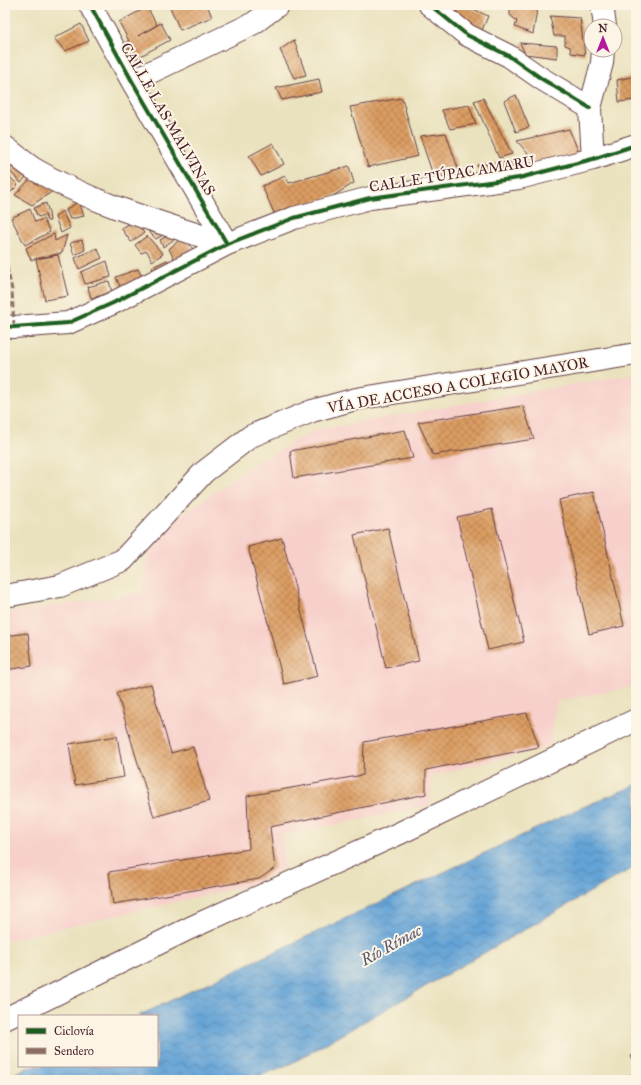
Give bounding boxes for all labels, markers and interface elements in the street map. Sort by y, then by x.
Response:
north arrow [583,18,623,58]
text: N [598,22,608,35]
street label: CALLE LAS MALVINAS [117,39,219,199]
street label: CALLE TÚPAC AMARU [368,151,536,196]
street label: VÍA DE ACCESO A COLEGIO MAYOR [325,352,590,417]
water label: Río Rímac [356,920,426,970]
legend [18,1015,158,1067]
text: Ciclovía [54,1024,95,1038]
text: Sendero [54,1044,94,1058]

